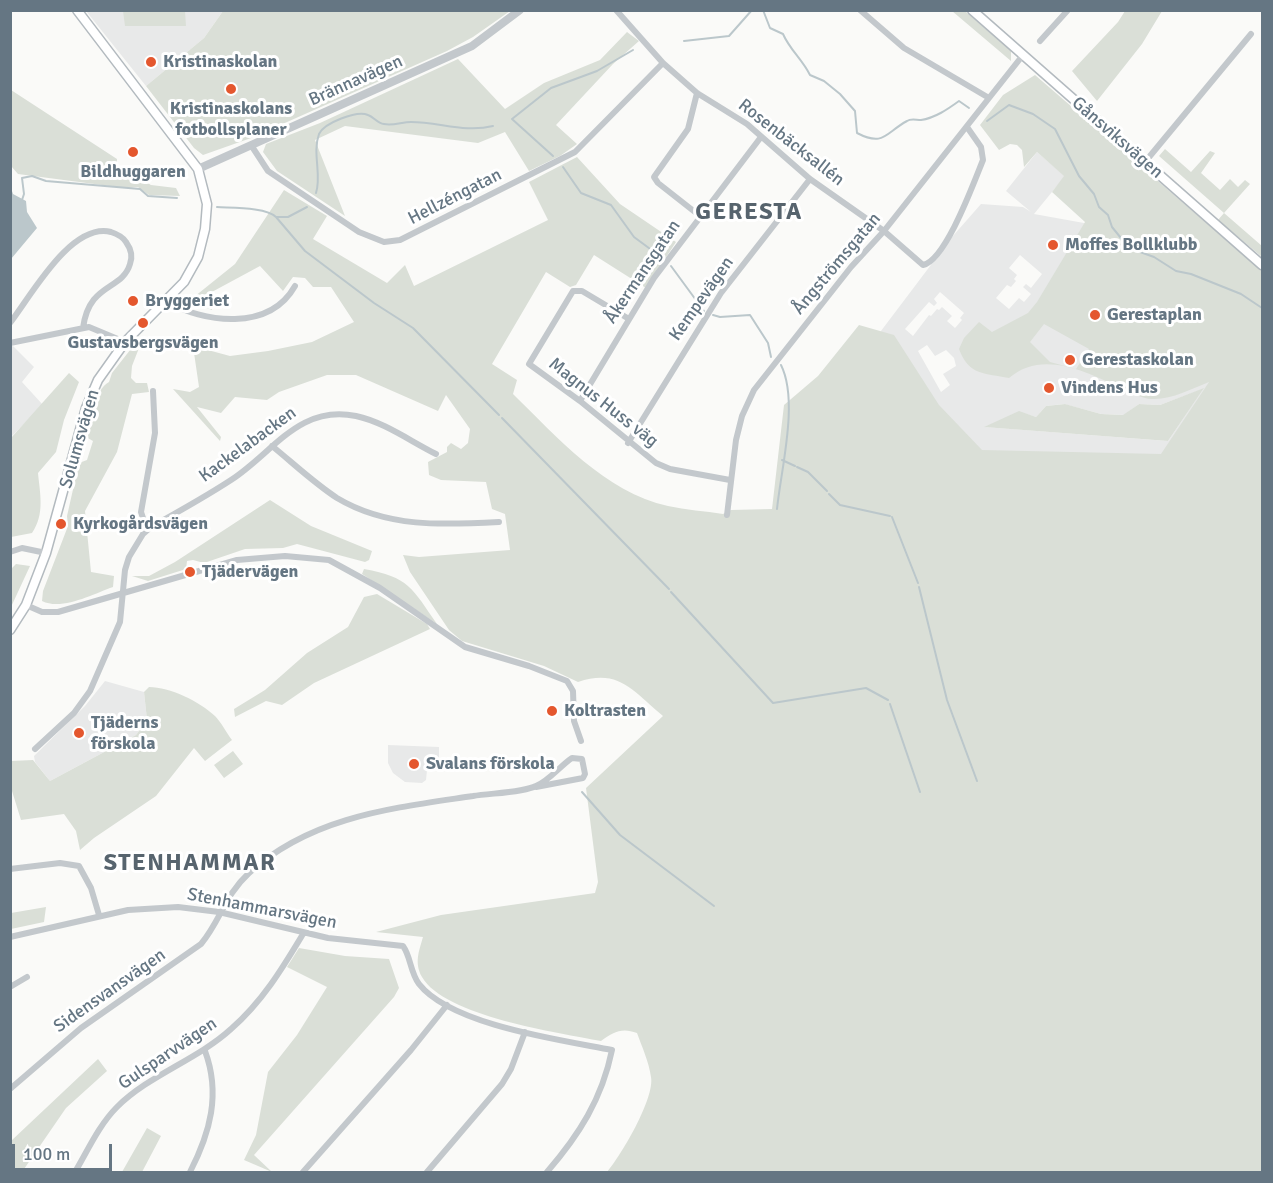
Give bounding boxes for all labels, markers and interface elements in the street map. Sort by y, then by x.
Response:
place label: Kristinaskolan [163,51,277,73]
street label: Brännavägen [306,51,406,111]
marker: Kristinaskolan [144,55,158,69]
marker: Kristinaskolans fotbollsplaner [224,82,238,96]
street label: Gånsviksvägen [1067,93,1167,183]
street label: Rosenbäcksallén [734,95,848,191]
place label: Kristinaskolans fotbollsplaner [170,98,292,140]
marker: Bildhuggaren [126,145,140,159]
place label: Bildhuggaren [80,161,186,183]
street label: Hellzéngatan [405,164,505,230]
district label: GERESTA [695,199,803,227]
street label: Ångströmsgatan [788,209,886,319]
street label: Åkermansgatan [600,216,686,328]
place label: Moffes Bollklubb [1065,234,1197,256]
marker: Moffes Bollklubb [1046,238,1060,252]
street label: Kempevägen [665,253,739,345]
place label: Bryggeriet [145,290,229,312]
marker: Bryggeriet [126,294,140,308]
place label: Gerestaplan [1107,304,1202,326]
marker: Gerestaplan [1088,308,1102,322]
marker: Gustavsbergsvägen [136,316,150,330]
place label: Gustavsbergsvägen [67,332,219,354]
place label: Gerestaskolan [1082,349,1194,371]
marker: Gerestaskolan [1063,353,1077,367]
street label: Magnus Huss väg [544,354,662,452]
place label: Vindens Hus [1061,377,1158,399]
marker: Vindens Hus [1042,381,1056,395]
street label: Solumsvägen [56,387,104,491]
street label: Kackelabacken [195,402,301,488]
place label: Kyrkogårdsvägen [73,513,208,535]
marker: Kyrkogårdsvägen [54,517,68,531]
place label: Tjädervägen [202,561,298,583]
marker: Tjädervägen [183,565,197,579]
place label: Koltrasten [564,700,646,722]
marker: Koltrasten [545,704,559,718]
place label: Tjäderns förskola [91,712,158,754]
marker: Tjäderns förskola [72,726,86,740]
place label: Svalans förskola [426,753,555,775]
marker: Svalans förskola [407,757,421,771]
district label: STENHAMMAR [104,850,276,878]
street label: Stenhammarsvägen [185,884,339,934]
street label: Sidensvansvägen [50,944,170,1038]
street label: Gulsparvvägen [115,1013,221,1095]
scale bar [15,1132,116,1170]
text: 100 m [23,1143,70,1165]

